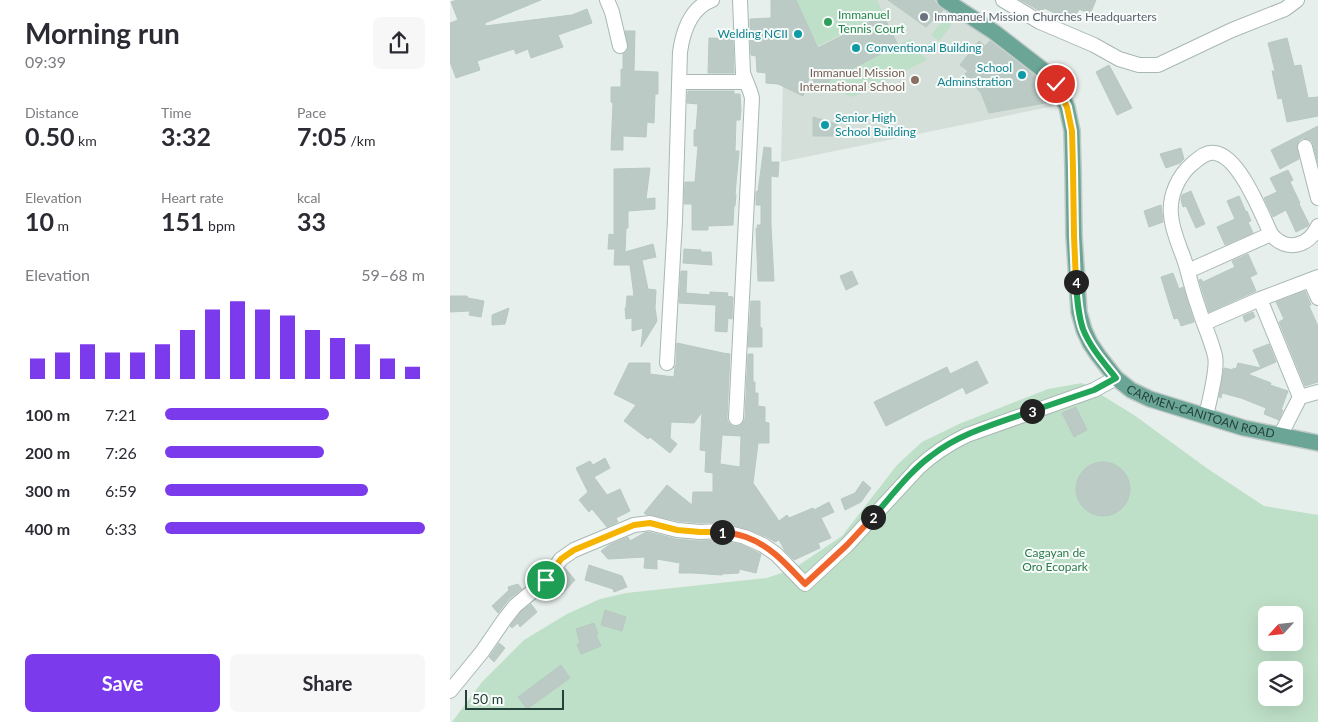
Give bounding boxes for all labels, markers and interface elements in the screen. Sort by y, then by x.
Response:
place label: Immanuel Tennis Court [838,7,905,36]
place label: Immanuel Mission Churches Headquarters [934,9,1157,24]
marker: Immanuel Mission Churches Headquarters [918,11,930,23]
text: Morning run [25,16,180,50]
marker: Immanuel Tennis Court [822,16,834,28]
button: share [373,17,425,69]
place label: Welding NCII [718,26,788,41]
marker: Welding NCII [792,28,804,40]
place label: Conventional Building [866,40,982,55]
marker: Conventional Building [850,42,862,54]
text: 09:39 [25,52,66,71]
place label: School Adminstration [937,60,1012,89]
pin [1035,63,1077,105]
place label: Immanuel Mission International School [799,65,905,94]
marker: School Adminstration [1016,69,1028,81]
icon: check [1042,70,1070,98]
marker: Immanuel Mission International School [909,74,921,86]
text: Distance [25,104,79,121]
text: Time [161,104,192,121]
text: Pace [297,104,326,121]
place label: Senior High School Building [835,110,916,139]
marker: Senior High School Building [819,119,831,131]
text: 0.50 [25,121,74,151]
text: 3:32 [161,121,211,151]
text: 7:05 [297,121,347,151]
text: km [74,132,97,149]
text: /km [347,132,376,149]
text: Elevation [25,189,82,206]
text: Heart rate [161,189,224,206]
text: kcal [297,189,321,206]
text: 10 [25,206,54,236]
text: 151 [161,206,205,236]
text: 33 [297,206,326,236]
text: m [54,217,69,234]
text: bpm [205,217,235,234]
text: Elevation [25,265,90,284]
text: 59–68 m [361,265,425,284]
pin: 4 [1064,270,1088,294]
text: 4 [1072,274,1081,291]
street label: CARMEN-CANITOAN ROAD [1123,381,1276,441]
pin: 3 [1020,398,1044,424]
text: 3 [1028,403,1037,420]
text: 100 m [25,405,70,424]
text: 7:21 [105,405,137,424]
text: 200 m [25,443,70,462]
text: 7:26 [105,443,137,462]
text: 300 m [25,481,70,500]
text: 6:59 [105,481,137,500]
pin: 2 [860,504,886,530]
text: 2 [869,509,878,526]
text: 400 m [25,519,70,538]
text: 6:33 [105,519,137,538]
pin: 1 [710,520,734,544]
text: 1 [718,524,727,541]
park label: Cagayan de Oro Ecopark [1022,545,1089,574]
pin [525,559,567,601]
icon: arrive [532,566,560,594]
north arrow [1258,606,1302,651]
map controls [1258,606,1303,706]
button: Save [25,654,220,712]
button: Share [230,654,425,712]
button: layers [1258,661,1303,706]
scale bar [465,687,564,710]
text: 50 m [472,690,503,707]

